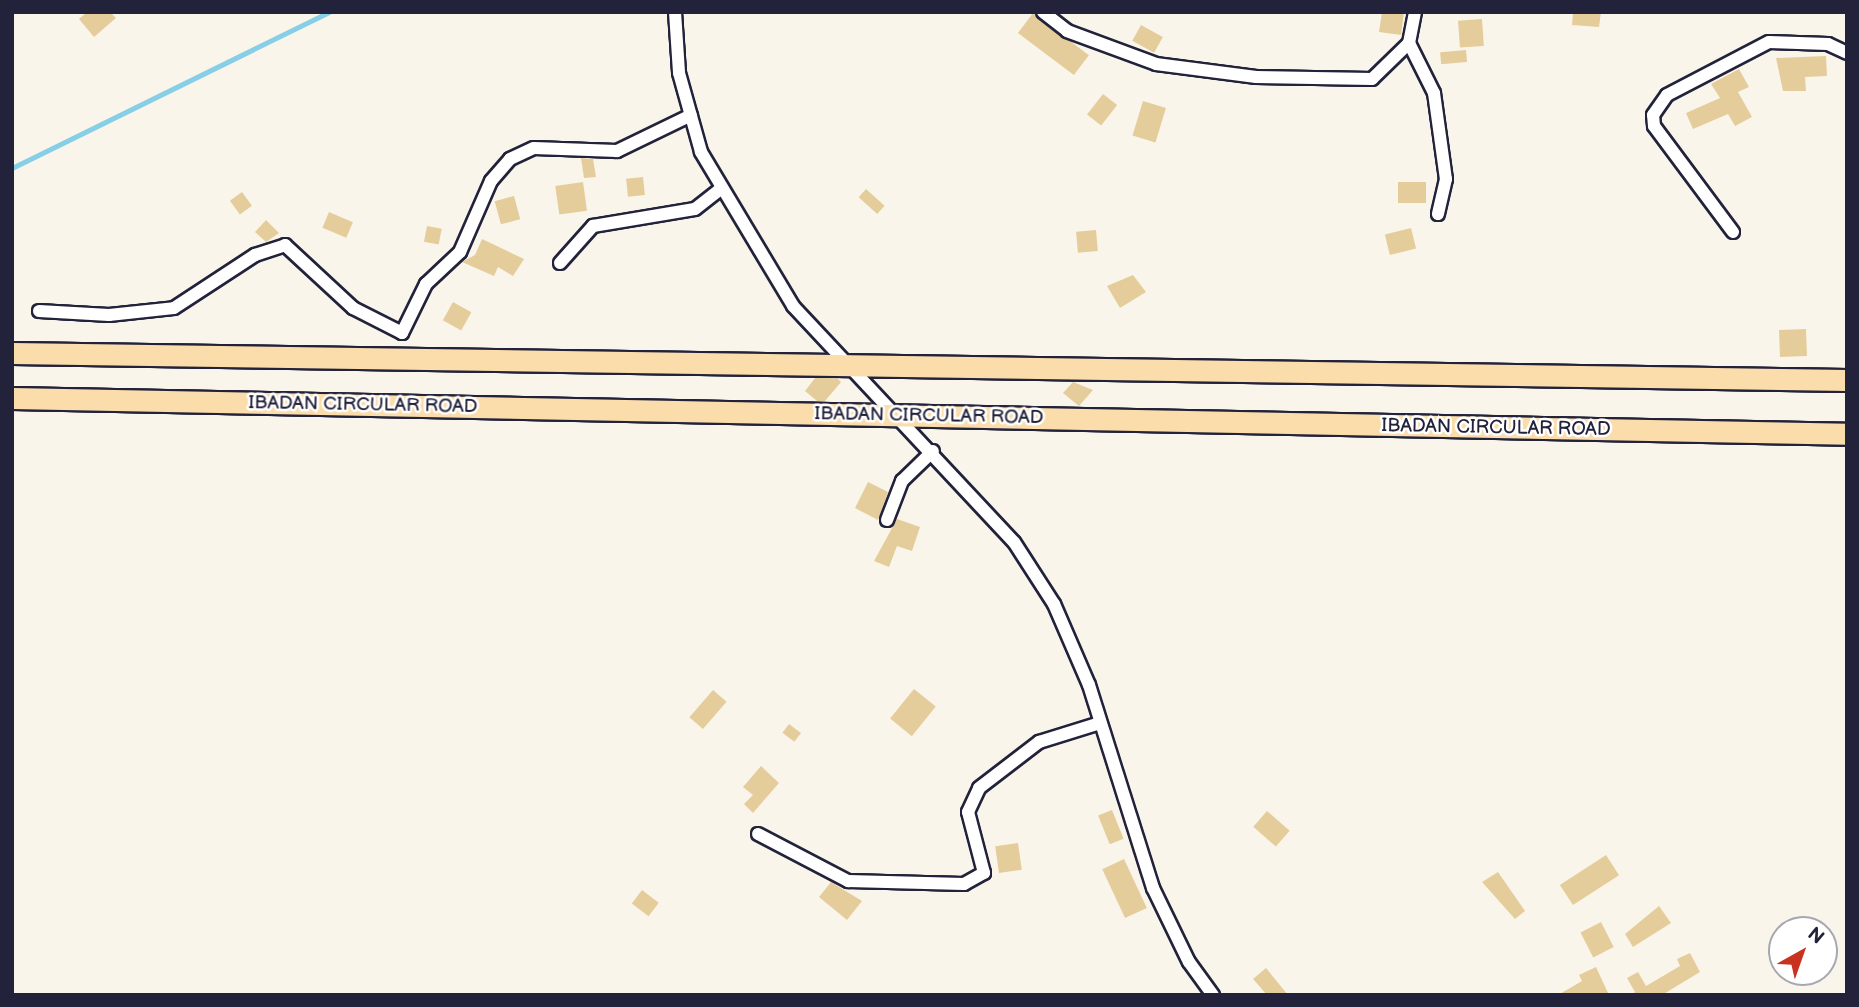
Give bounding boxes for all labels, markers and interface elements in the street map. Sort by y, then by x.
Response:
street label: IBADAN CIRCULAR ROAD [248,392,478,418]
street label: IBADAN CIRCULAR ROAD [814,403,1044,429]
street label: IBADAN CIRCULAR ROAD [1381,415,1611,441]
north arrow [1768,916,1838,986]
text: N [1803,923,1828,949]

